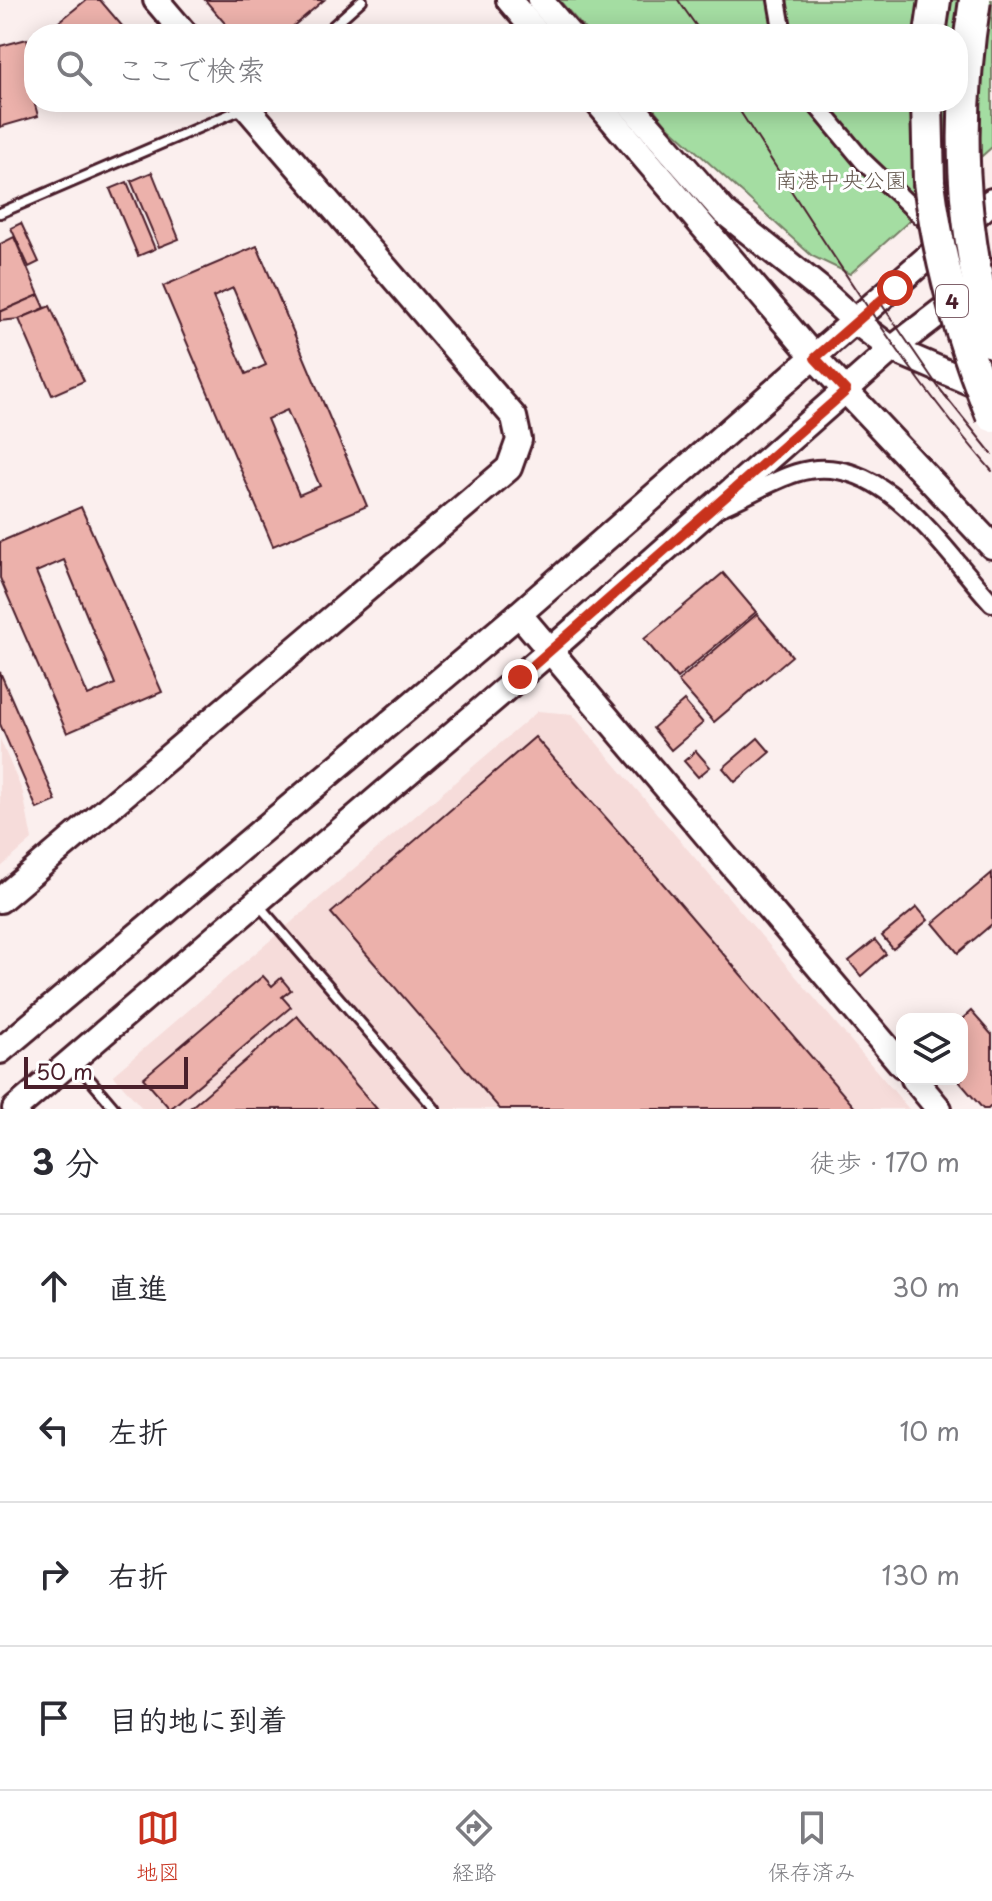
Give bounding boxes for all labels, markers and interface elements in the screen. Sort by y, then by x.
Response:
search box [24,24,968,112]
icon: search [52,46,96,90]
text: ここで検索 [116,46,266,91]
park label: 南港中央公園 [775,162,907,195]
route start [877,270,913,306]
road number: 4 [936,285,968,317]
route end [502,659,538,695]
map controls [896,1013,968,1085]
button: layers [896,1013,968,1085]
scale bar [24,1053,188,1089]
text: 50 m [36,1054,93,1087]
text: 3 分 [32,1135,99,1187]
text: 徒歩 · 170 m [810,1142,960,1181]
icon: ahead [32,1264,76,1308]
text: 直進 [108,1264,168,1309]
text: 30 m [892,1267,960,1306]
icon: left [32,1408,76,1452]
text: 左折 [108,1408,168,1453]
text: 10 m [899,1411,960,1450]
icon: right [32,1552,76,1596]
text: 右折 [108,1552,168,1597]
text: 130 m [881,1555,960,1594]
icon: arrive [32,1696,76,1740]
text: 目的地に到着 [108,1696,288,1741]
tab: 地図 [136,1806,180,1887]
tab: 経路 [452,1806,496,1887]
tab: 保存済み [768,1806,856,1887]

